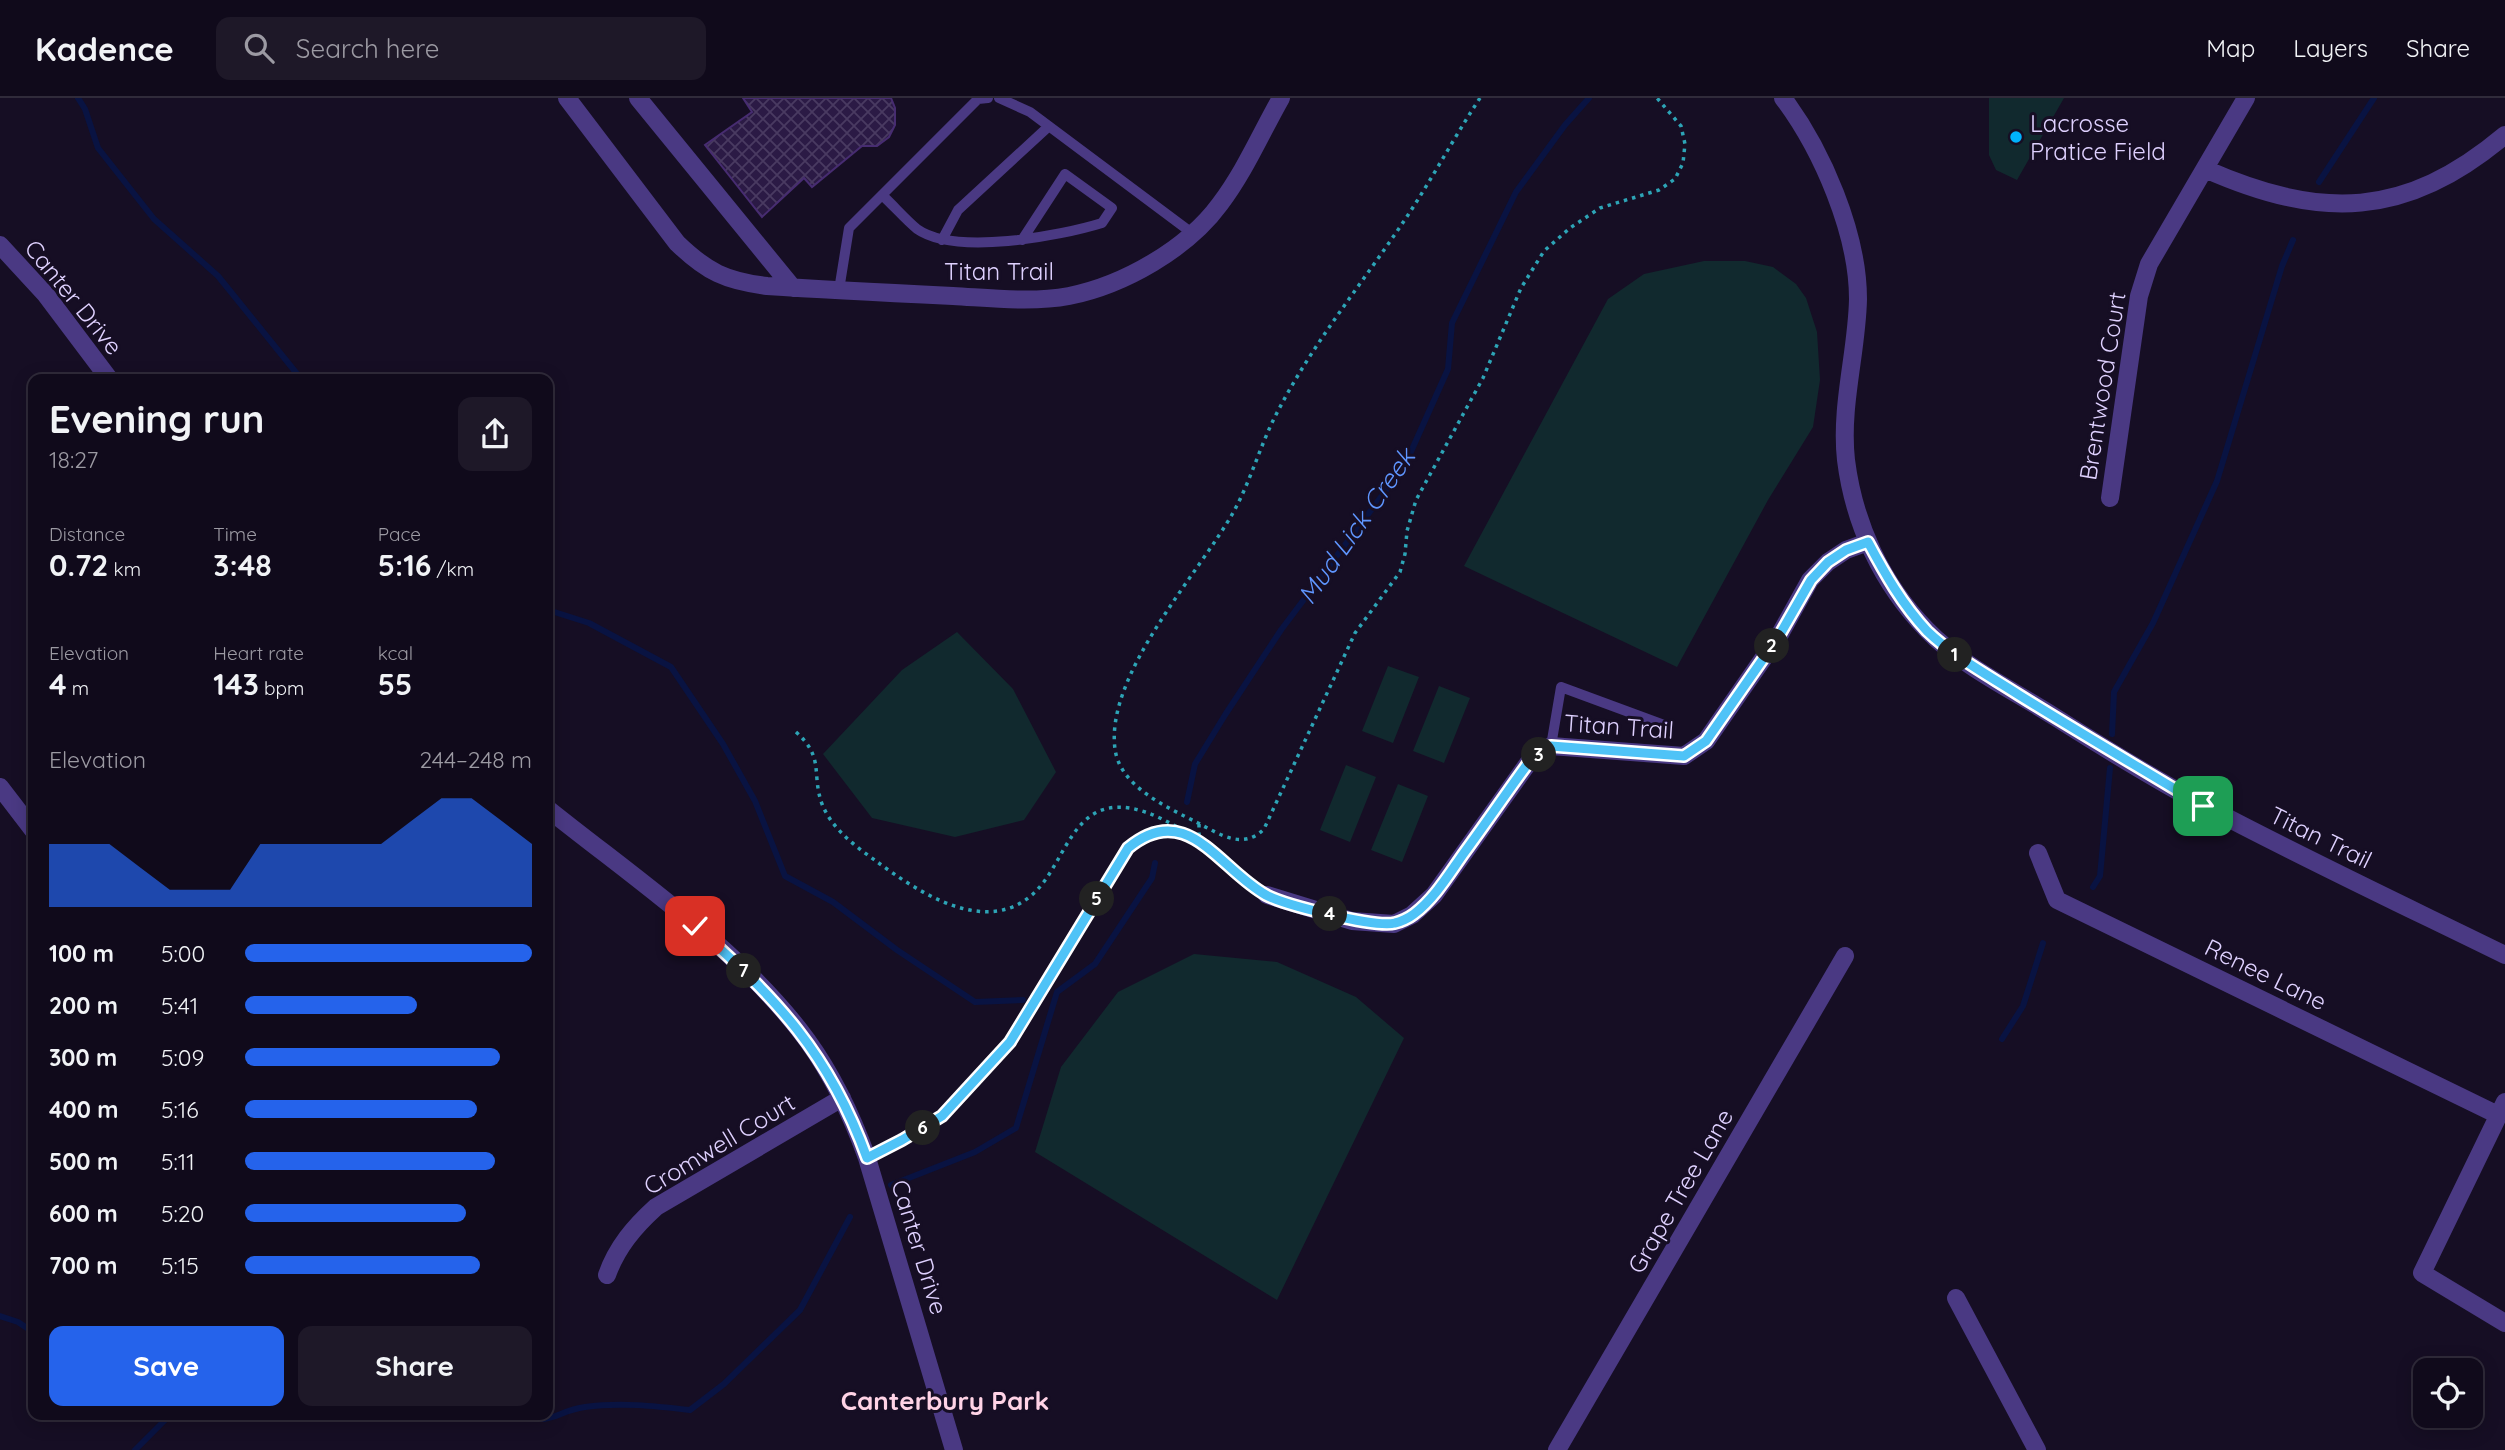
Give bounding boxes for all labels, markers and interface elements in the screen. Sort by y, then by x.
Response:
search box [216,17,706,80]
text: Kadence [35,28,174,69]
icon: search [240,29,278,67]
text: Search here [296,32,439,65]
text: Map [2206,33,2255,63]
text: Layers [2293,33,2368,63]
text: Share [2406,33,2470,63]
place label: Lacrosse Pratice Field [2030,108,2166,166]
marker: Lacrosse Pratice Field [2008,129,2024,145]
street label: Canter Drive [19,233,129,361]
street label: Titan Trail [944,256,1054,286]
street label: Brentwood Court [2072,290,2132,482]
text: Evening run [49,395,264,443]
button: share [458,397,532,471]
water label: Mud Lick Creek [1290,440,1423,610]
text: 18:27 [49,445,98,474]
text: Distance [49,522,125,546]
text: Time [213,522,257,546]
text: Pace [378,522,421,546]
text: 0.72 [49,546,108,584]
text: 3:48 [213,546,272,584]
text: 5:16 [378,546,431,584]
text: km [108,557,141,581]
text: /km [431,557,474,581]
pin: 2 [1754,628,1790,664]
text: 2 [1766,633,1777,657]
pin: 1 [1938,638,1972,672]
text: Elevation [49,641,129,665]
text: Heart rate [213,641,304,665]
text: kcal [378,641,413,665]
text: 1 [1951,642,1958,666]
text: 4 [49,665,67,703]
text: 143 [213,665,259,703]
text: 55 [378,665,412,703]
text: m [67,676,89,700]
text: bpm [259,676,304,700]
street label: Titan Trail [1563,707,1675,745]
pin: 3 [1522,738,1556,772]
text: 3 [1533,742,1544,766]
text: Elevation [49,745,146,774]
text: 244–248 m [419,745,532,774]
pin [2173,776,2233,836]
icon: arrive [2184,787,2222,825]
street label: Titan Trail [2265,799,2377,875]
pin: 5 [1080,882,1114,916]
text: 5 [1091,886,1102,910]
pin [665,896,725,956]
pin: 4 [1312,896,1348,932]
text: 4 [1324,901,1335,925]
icon: check [676,907,714,945]
street label: Renee Lane [2200,932,2332,1016]
text: 100 m [49,939,114,968]
text: 5:00 [161,939,205,968]
pin: 7 [726,954,762,988]
text: 7 [738,958,749,982]
text: 200 m [49,991,118,1020]
text: 5:41 [161,991,198,1020]
text: 300 m [49,1043,117,1072]
text: 5:09 [161,1043,204,1072]
street label: Cromwell Court [638,1087,800,1201]
text: 400 m [49,1095,118,1124]
text: 5:16 [161,1095,199,1124]
street label: Grape Tree Lane [1621,1103,1739,1279]
pin: 6 [906,1110,940,1146]
text: 6 [917,1115,928,1139]
text: 500 m [49,1147,118,1176]
text: 5:11 [161,1147,195,1176]
street label: Canter Drive [885,1176,955,1318]
text: 600 m [49,1199,118,1228]
text: 5:20 [161,1199,204,1228]
text: 700 m [49,1251,118,1280]
text: 5:15 [161,1251,199,1280]
button: Save [49,1326,284,1406]
button: Share [298,1326,532,1406]
map controls [2413,1358,2483,1428]
button: locate [2413,1358,2483,1428]
district label: Canterbury Park [841,1384,1049,1417]

